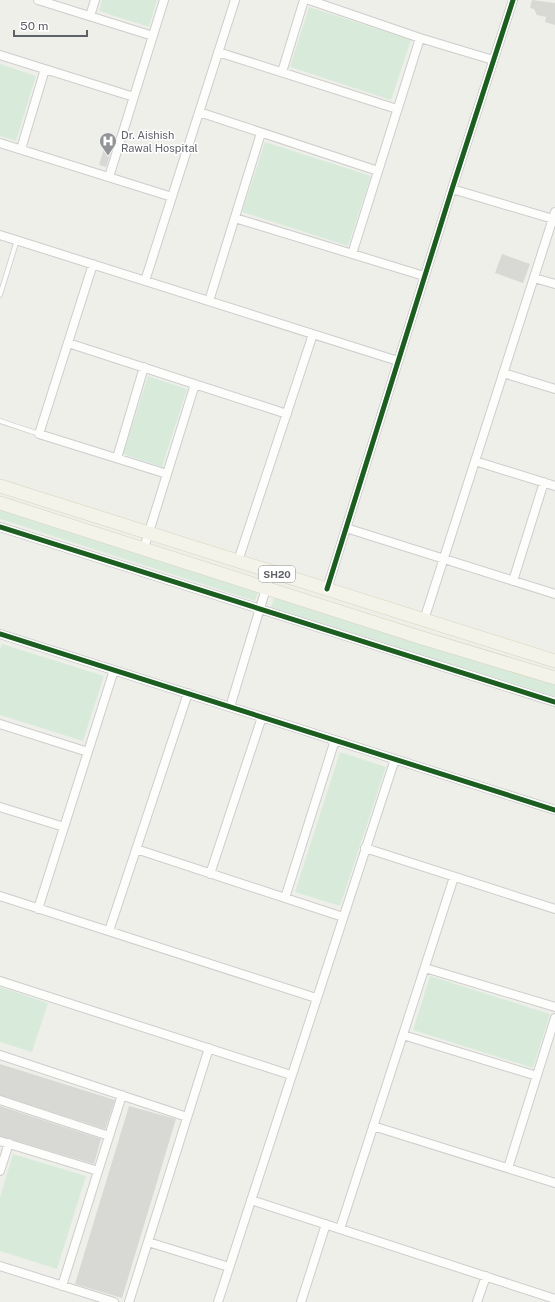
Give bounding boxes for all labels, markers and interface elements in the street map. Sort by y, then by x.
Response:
scale bar [14,12,87,38]
text: 50 m [20,19,48,33]
place label: Dr. Aishish Rawal Hospital [121,129,198,154]
hospital icon: Dr. Aishish Rawal Hospital [98,131,118,156]
road number: SH20 [259,566,295,582]

